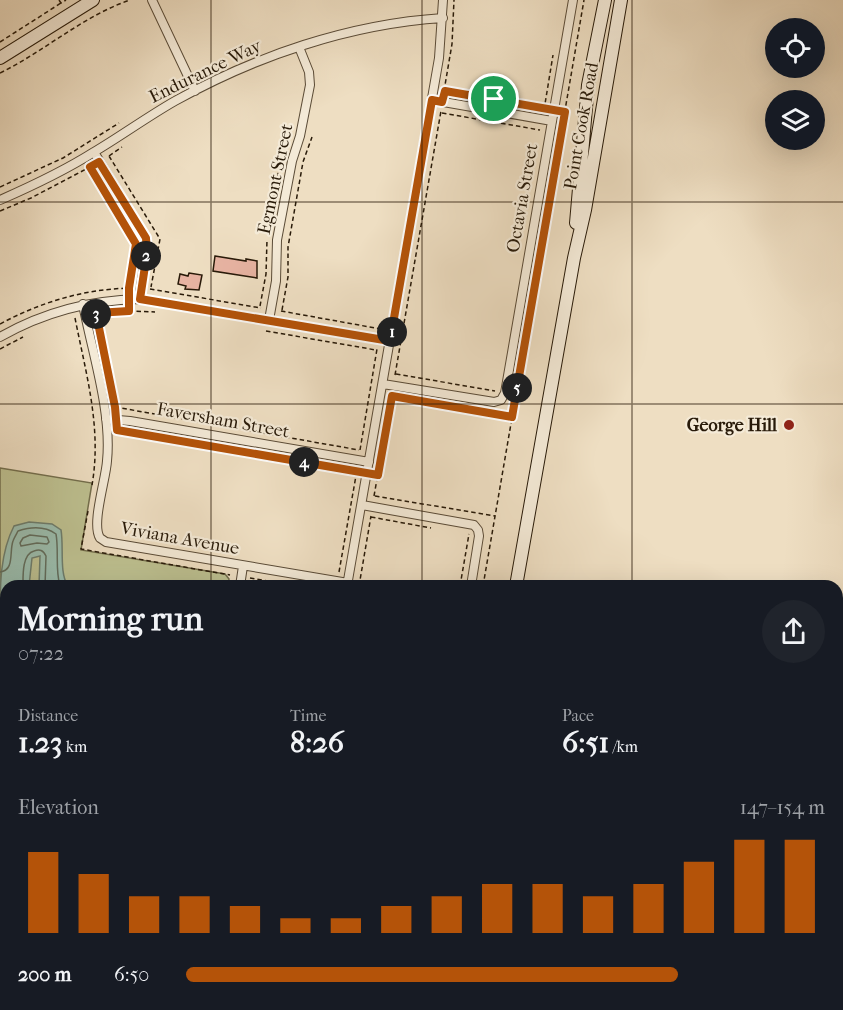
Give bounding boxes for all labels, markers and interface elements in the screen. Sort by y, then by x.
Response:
map controls [765,18,825,150]
button: locate [765,18,825,78]
street label: Endurance Way [146,35,266,108]
street label: Point Cook Road [560,61,603,191]
pin [468,73,519,124]
icon: arrive [477,82,510,115]
button: layers [765,90,825,150]
street label: Egmont Street [254,121,298,236]
street label: Octavia Street [503,141,543,254]
pin: 2 [131,241,161,271]
text: 2 [142,246,150,265]
pin: 3 [81,299,111,329]
text: 3 [93,304,99,323]
pin: 1 [377,317,407,347]
text: 1 [389,322,395,341]
pin: 5 [502,373,532,403]
text: 5 [514,378,520,397]
street label: Faversham Street [155,399,291,443]
place label: George Hill [687,415,778,436]
marker: George Hill [782,418,796,432]
pin: 4 [289,447,319,477]
text: 4 [299,452,309,471]
street label: Viviana Avenue [118,518,241,559]
text: Morning run [18,600,203,639]
button: share [762,600,825,663]
text: 07:22 [18,642,64,665]
text: Distance [18,706,78,725]
text: Time [290,706,326,725]
text: Pace [562,706,594,725]
text: 1.23 [18,725,62,760]
text: 8:26 [290,725,344,760]
text: 6:51 [562,725,609,760]
text: km [62,737,87,756]
text: /km [609,737,638,756]
text: Elevation [18,796,99,819]
text: 147–154 m [740,796,825,819]
text: 200 m [18,963,71,986]
text: 6:50 [114,963,149,986]

